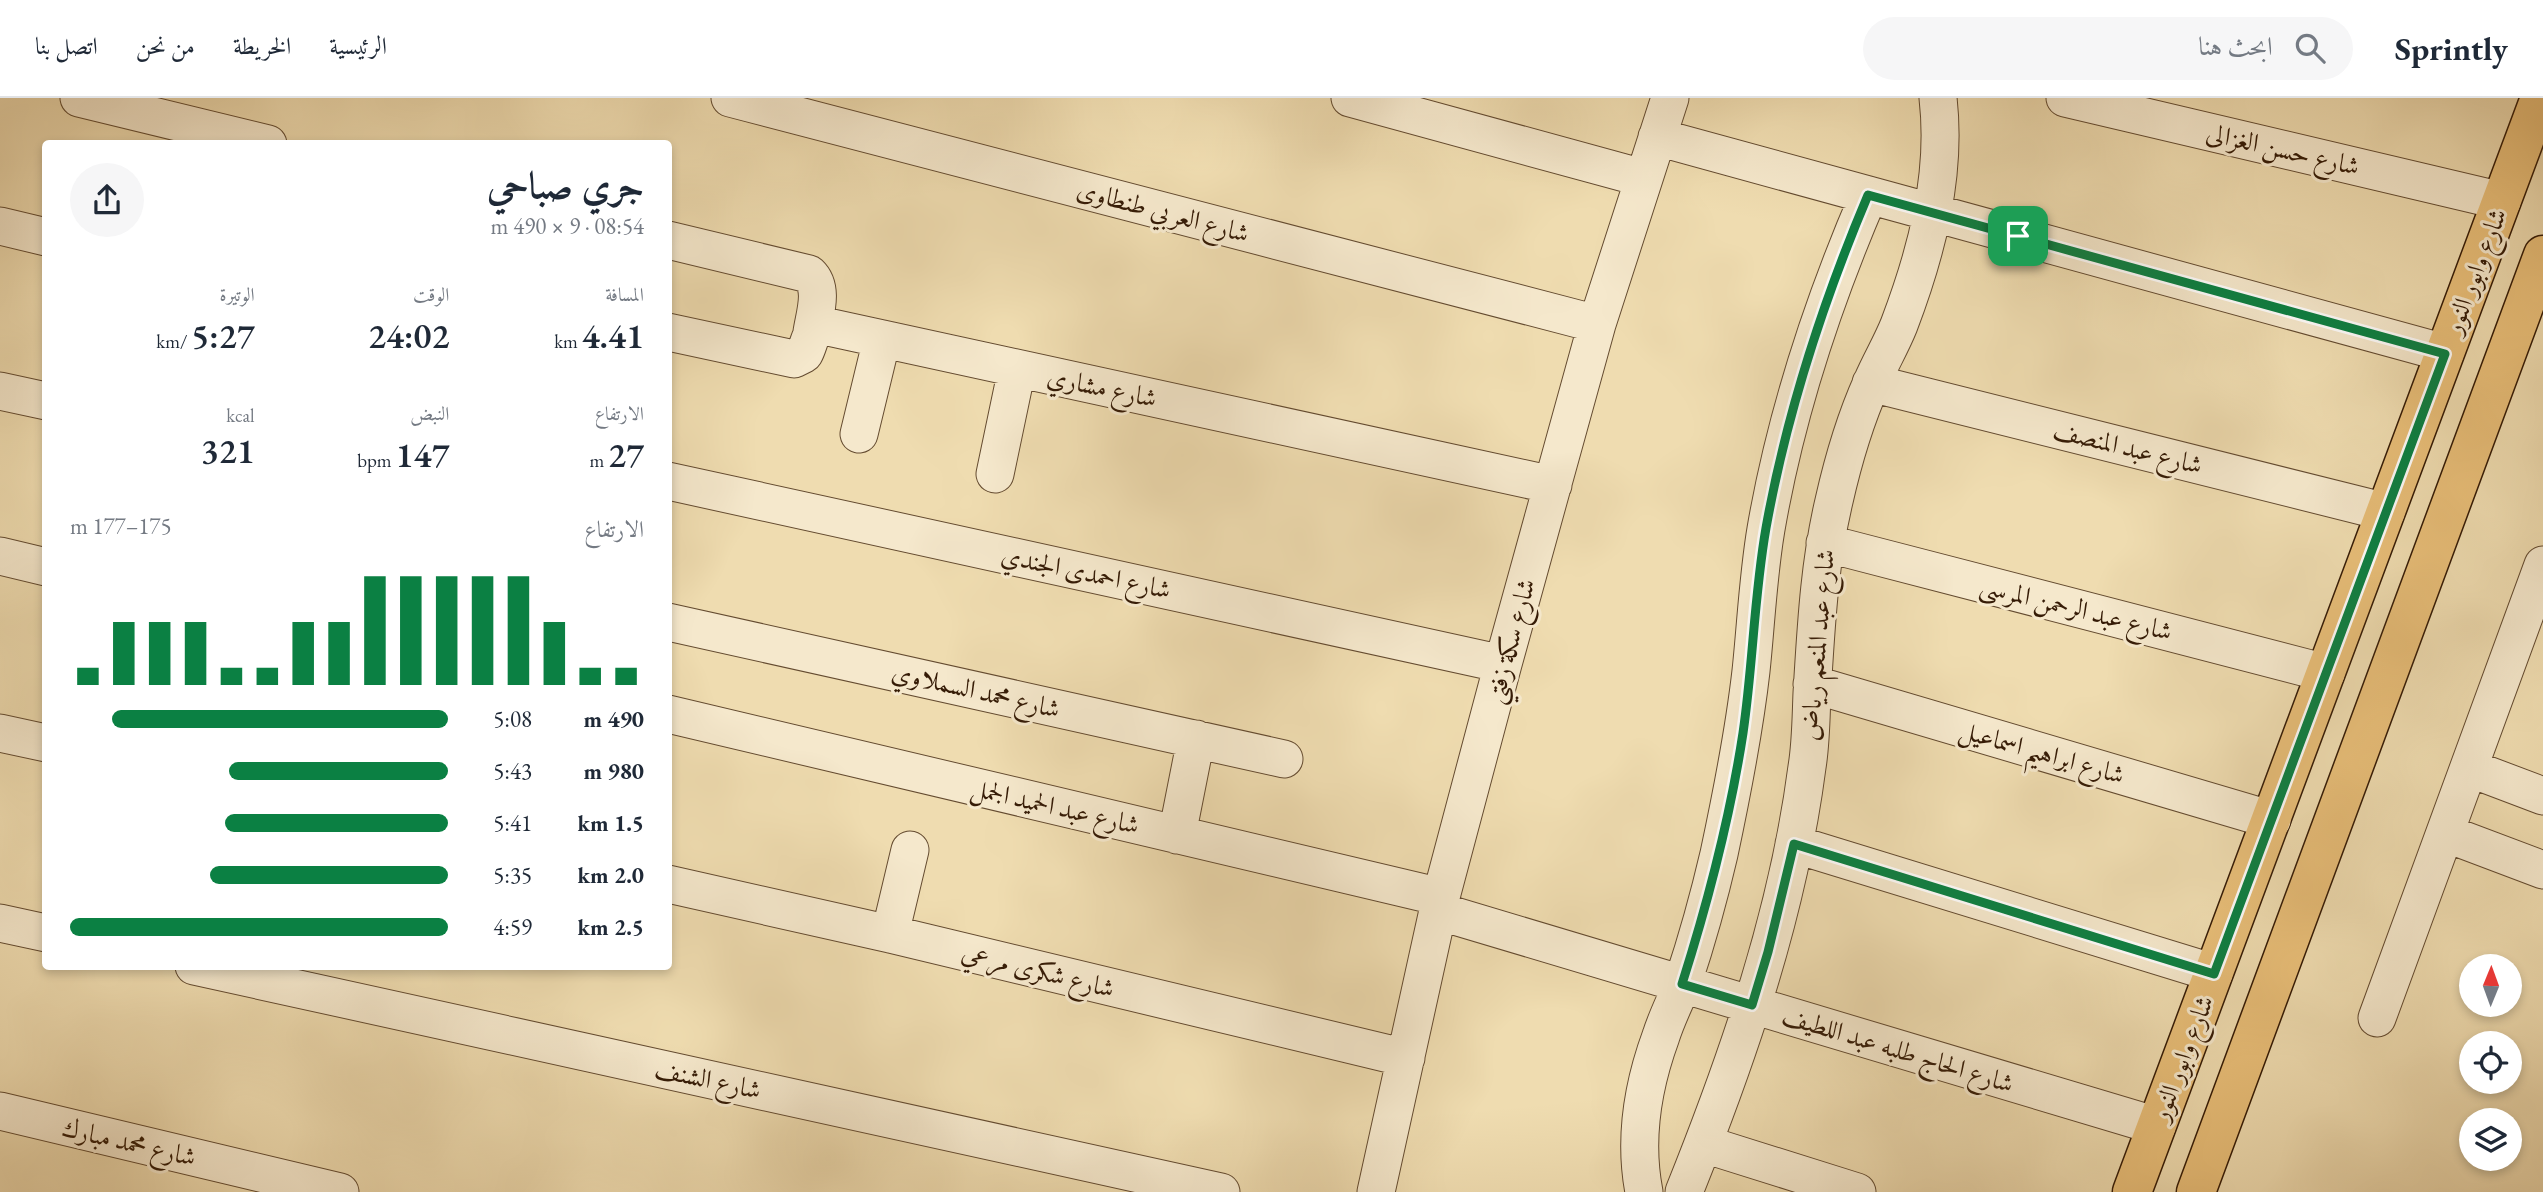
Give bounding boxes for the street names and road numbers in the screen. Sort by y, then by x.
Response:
street label: شارع حسن الغزالى [2202,115,2363,188]
street label: شارع العربي طنطاوى [1072,172,1253,255]
street label: شارع وابور النور [2434,203,2519,343]
street label: شارع مشاري [1043,359,1160,420]
street label: شارع عبد المنصف [2049,412,2206,487]
street label: شارع احمدى الجندي [997,537,1174,611]
street label: شارع عبد المنعم رياض [1792,548,1850,743]
street label: شارع عبد الرحمن المرسى [1975,568,2176,653]
street label: شارع سكة زفتي [1477,575,1550,709]
street label: شارع محمد السملاوي [887,654,1064,731]
street label: شارع ابراهيم اسماعيل [1953,712,2129,801]
street label: شارع عبد الحميد الجمل [966,770,1143,847]
street label: شارع شكرى مرعي [957,935,1118,1010]
street label: شارع وابور النور [2141,990,2226,1130]
street label: شارع الحاج طلبه عبد اللطيف [1776,998,2018,1107]
street label: شارع الشنف [651,1051,764,1112]
street label: شارع محمد مبارك [57,1110,199,1179]

